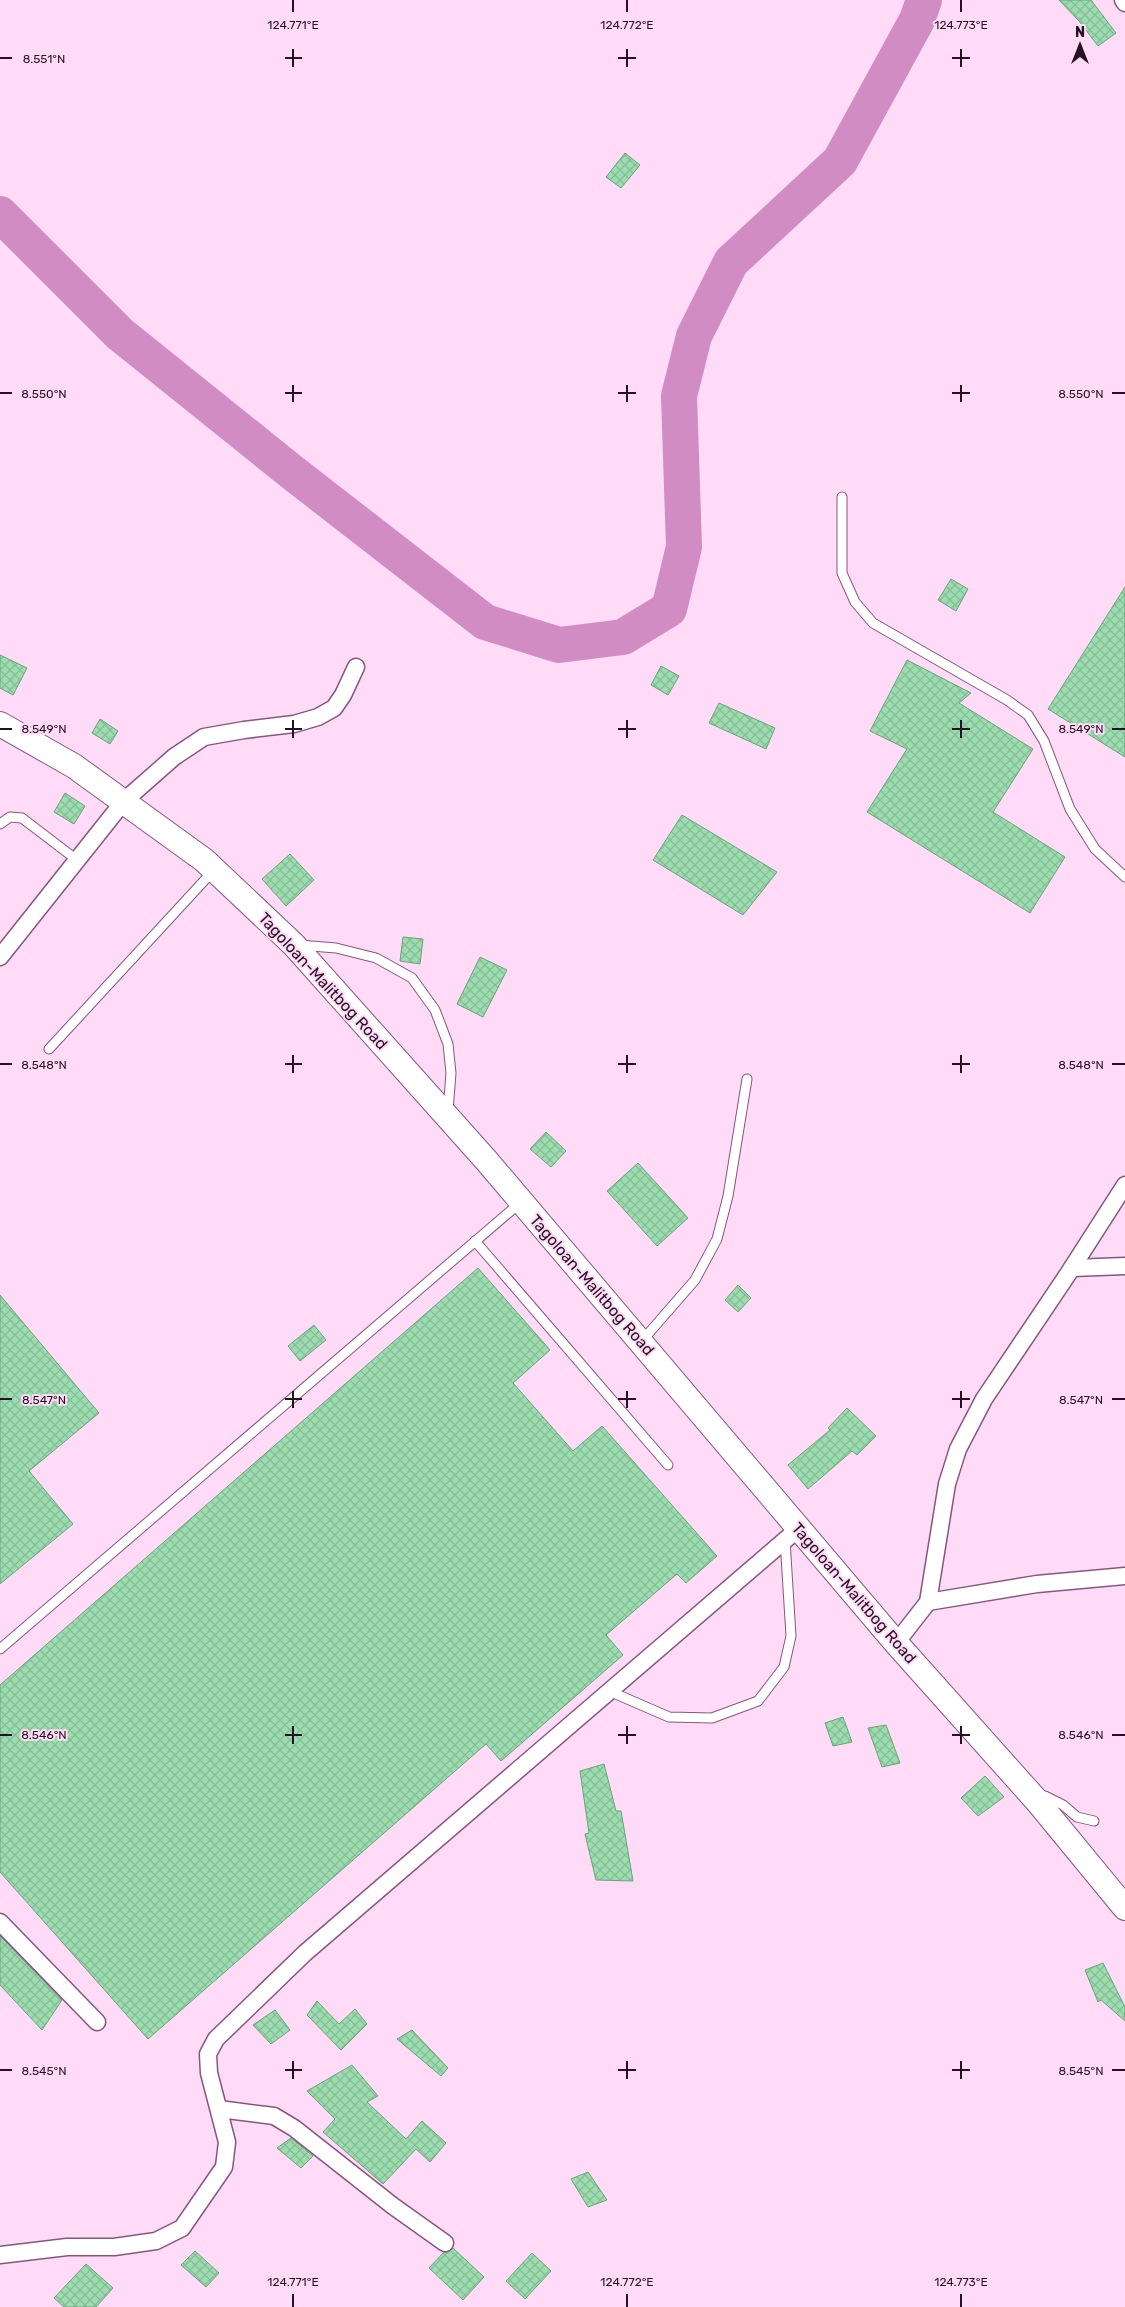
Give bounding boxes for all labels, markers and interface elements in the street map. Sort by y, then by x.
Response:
text: 124.771°E [267,18,319,32]
text: 124.772°E [600,18,654,32]
text: 124.773°E [934,18,988,32]
north arrow [1055,20,1105,70]
text: N [1075,24,1085,41]
text: 8.551°N [23,52,65,66]
text: 8.550°N [21,387,67,401]
text: 8.550°N [1058,387,1104,401]
text: 8.549°N [21,722,67,736]
text: 8.549°N [1058,722,1104,736]
street label: Tagoloan-Malitbog Road [255,909,391,1053]
text: 8.548°N [21,1058,67,1072]
text: 8.548°N [1058,1058,1104,1072]
street label: Tagoloan-Malitbog Road [526,1211,658,1359]
text: 8.547°N [22,1393,66,1407]
text: 8.547°N [1059,1393,1103,1407]
street label: Tagoloan-Malitbog Road [788,1519,920,1667]
text: 8.546°N [21,1728,67,1742]
text: 8.546°N [1058,1728,1104,1742]
text: 8.545°N [21,2064,67,2078]
text: 8.545°N [1058,2064,1104,2078]
text: 124.771°E [267,2275,319,2289]
text: 124.772°E [600,2275,654,2289]
text: 124.773°E [934,2275,988,2289]

